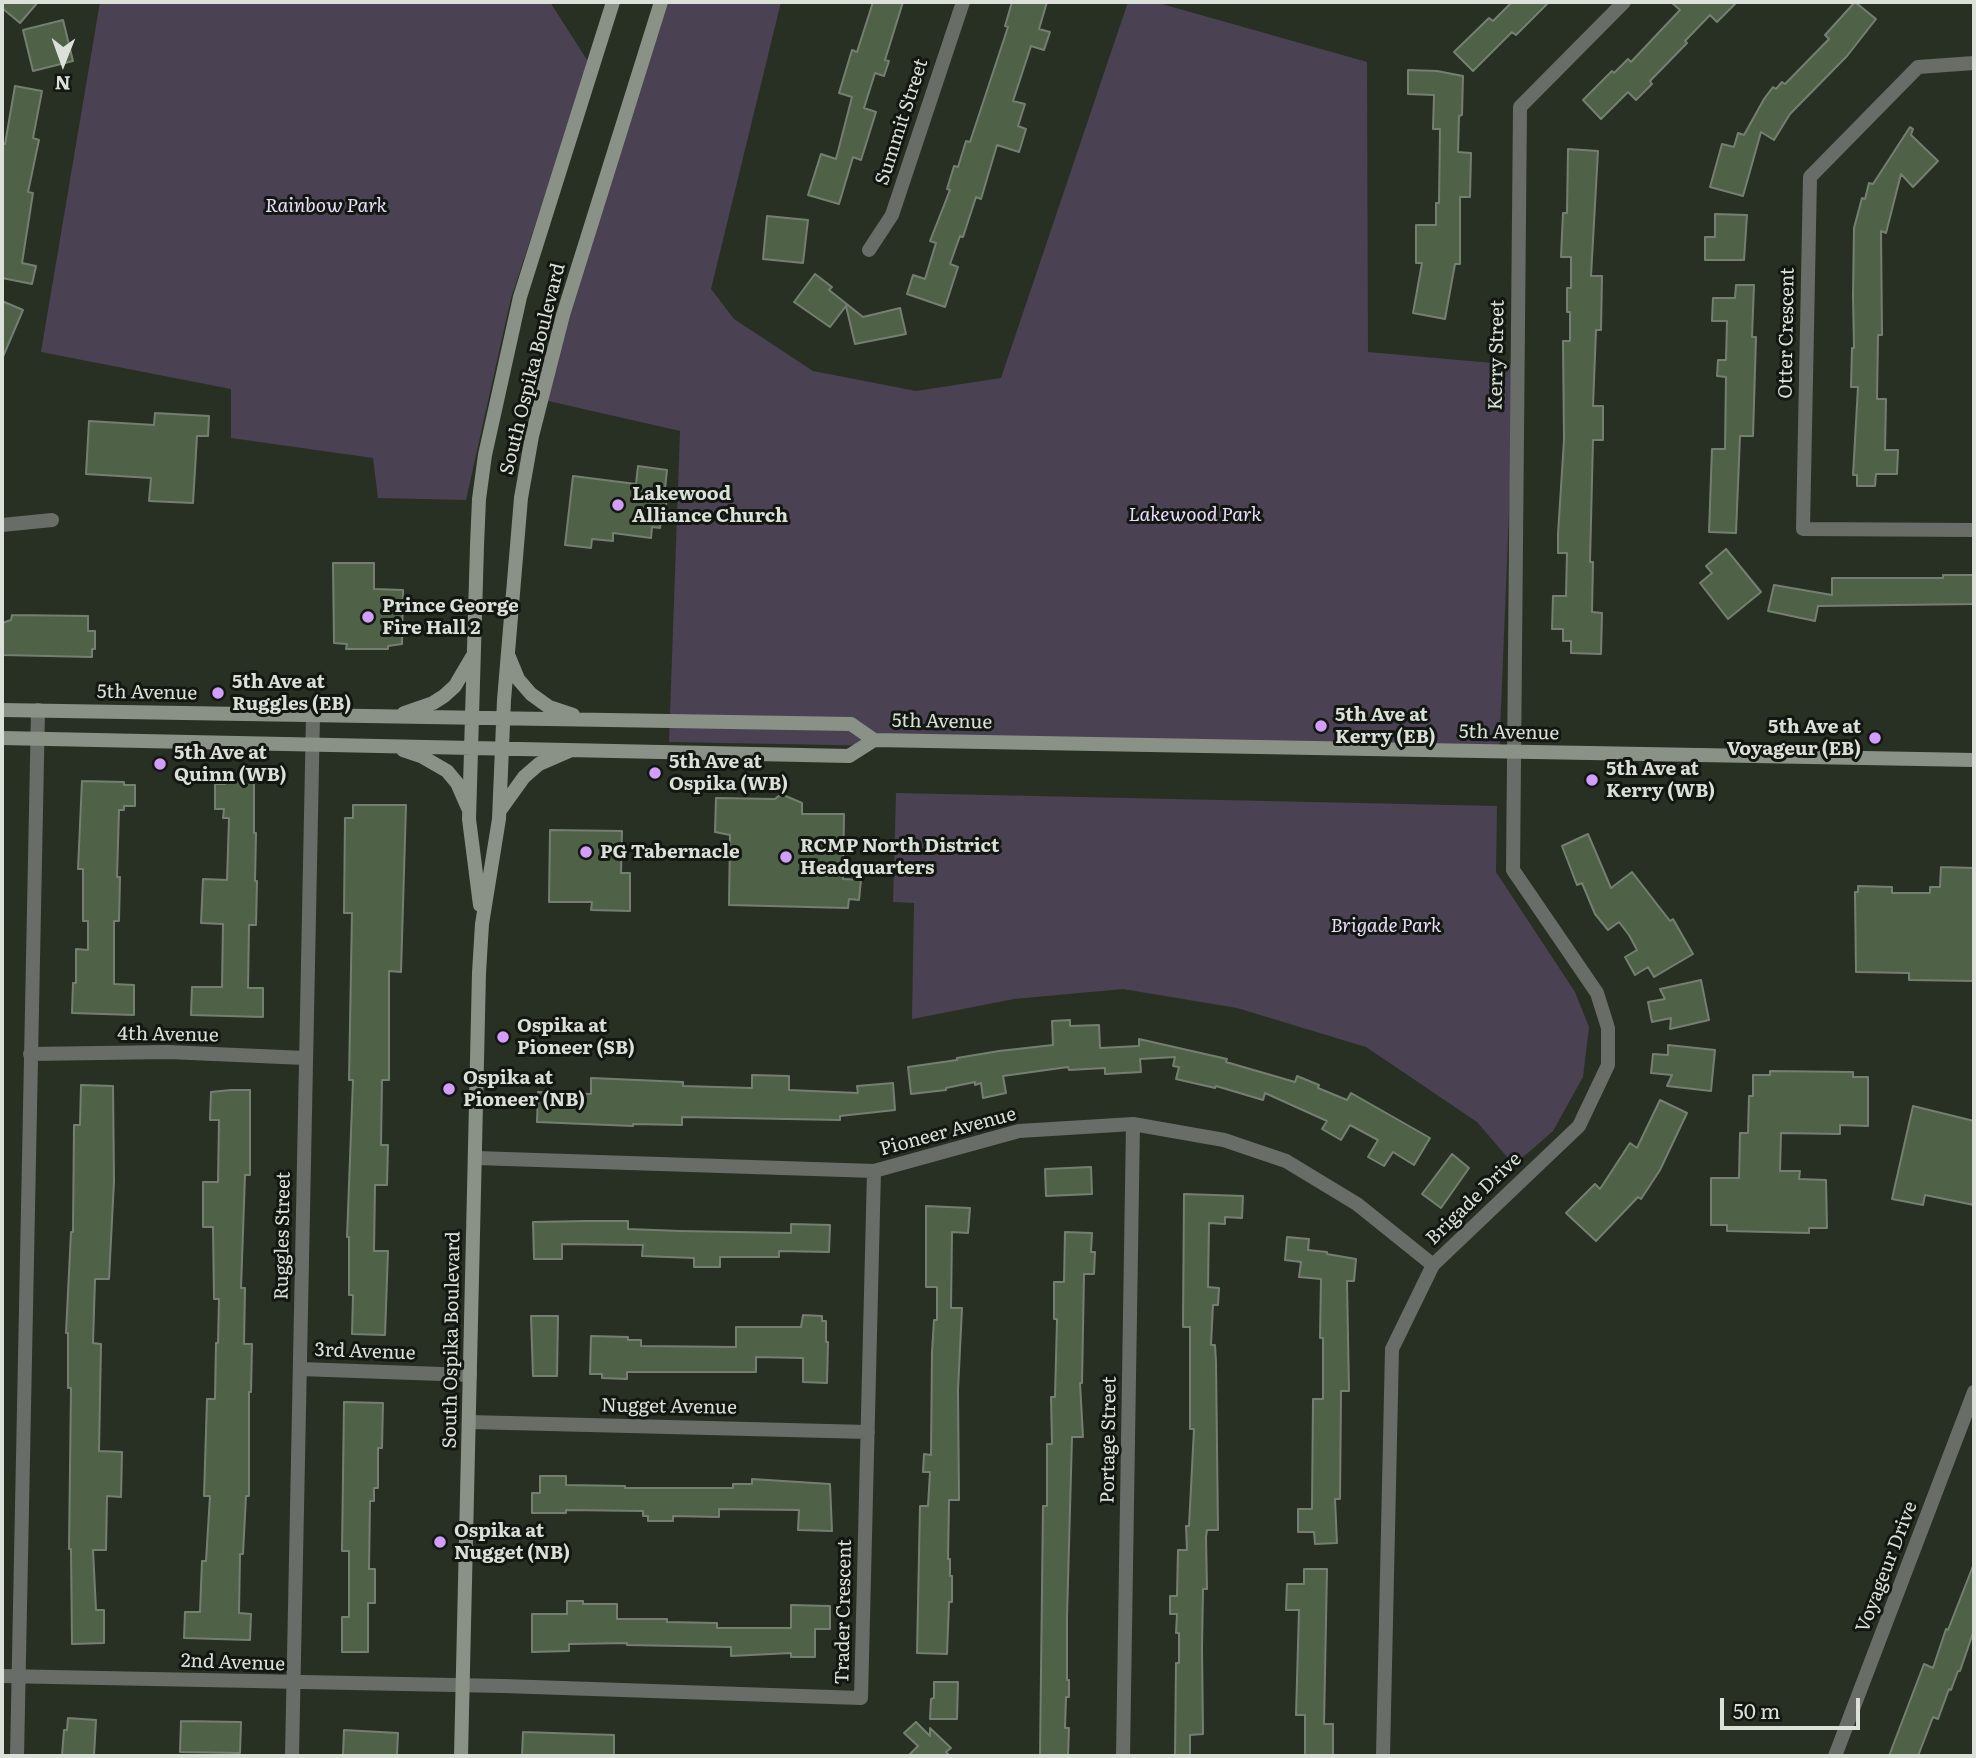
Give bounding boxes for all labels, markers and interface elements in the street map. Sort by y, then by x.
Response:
north arrow [28,28,98,98]
street label: Summit Street [871,56,933,188]
text: N [54,70,71,98]
park label: Rainbow Park [265,195,387,217]
street label: South Ospika Boulevard [496,261,570,477]
street label: Otter Crescent [1774,267,1800,399]
street label: Kerry Street [1485,299,1509,411]
place label: Lakewood Alliance Church [632,483,788,527]
marker: Lakewood Alliance Church [610,497,626,513]
park label: Lakewood Park [1128,504,1262,526]
place label: Prince George Fire Hall 2 [382,595,519,639]
marker: Prince George Fire Hall 2 [360,609,376,625]
place label: 5th Ave at Ruggles (EB) [232,671,351,715]
street label: 5th Avenue [97,681,197,705]
marker: 5th Ave at Ruggles (EB) [210,685,226,701]
place label: 5th Ave at Kerry (EB) [1335,704,1436,748]
street label: 5th Avenue [892,710,992,734]
place label: 5th Ave at Voyageur (EB) [1727,716,1861,760]
marker: 5th Ave at Kerry (EB) [1313,718,1329,734]
street label: 5th Avenue [1459,721,1559,745]
marker: 5th Ave at Voyageur (EB) [1867,730,1883,746]
place label: 5th Ave at Quinn (WB) [174,742,287,786]
place label: 5th Ave at Ospika (WB) [669,751,788,795]
marker: 5th Ave at Quinn (WB) [152,756,168,772]
place label: 5th Ave at Kerry (WB) [1606,758,1715,802]
marker: 5th Ave at Ospika (WB) [647,765,663,781]
marker: 5th Ave at Kerry (WB) [1584,772,1600,788]
place label: RCMP North District Headquarters [800,835,999,879]
place label: PG Tabernacle [600,841,740,863]
marker: PG Tabernacle [578,844,594,860]
marker: RCMP North District Headquarters [778,849,794,865]
park label: Brigade Park [1331,915,1441,937]
place label: Ospika at Pioneer (SB) [517,1015,635,1059]
street label: 4th Avenue [117,1023,219,1047]
marker: Ospika at Pioneer (SB) [495,1029,511,1045]
place label: Ospika at Pioneer (NB) [463,1067,585,1111]
marker: Ospika at Pioneer (NB) [441,1081,457,1097]
street label: Pioneer Avenue [877,1103,1019,1161]
street label: Brigade Drive [1422,1148,1526,1250]
street label: Ruggles Street [270,1172,296,1300]
street label: South Ospika Boulevard [439,1231,465,1449]
street label: 3rd Avenue [314,1339,416,1365]
street label: Portage Street [1096,1376,1122,1504]
street label: Nugget Avenue [601,1394,737,1420]
street label: Voyageur Drive [1852,1498,1922,1636]
place label: Ospika at Nugget (NB) [454,1520,570,1564]
marker: Ospika at Nugget (NB) [432,1534,448,1550]
street label: Trader Crescent [831,1539,857,1685]
street label: 2nd Avenue [181,1650,285,1676]
scale bar [1724,1684,1864,1728]
text: 50 m [1733,1694,1780,1725]

